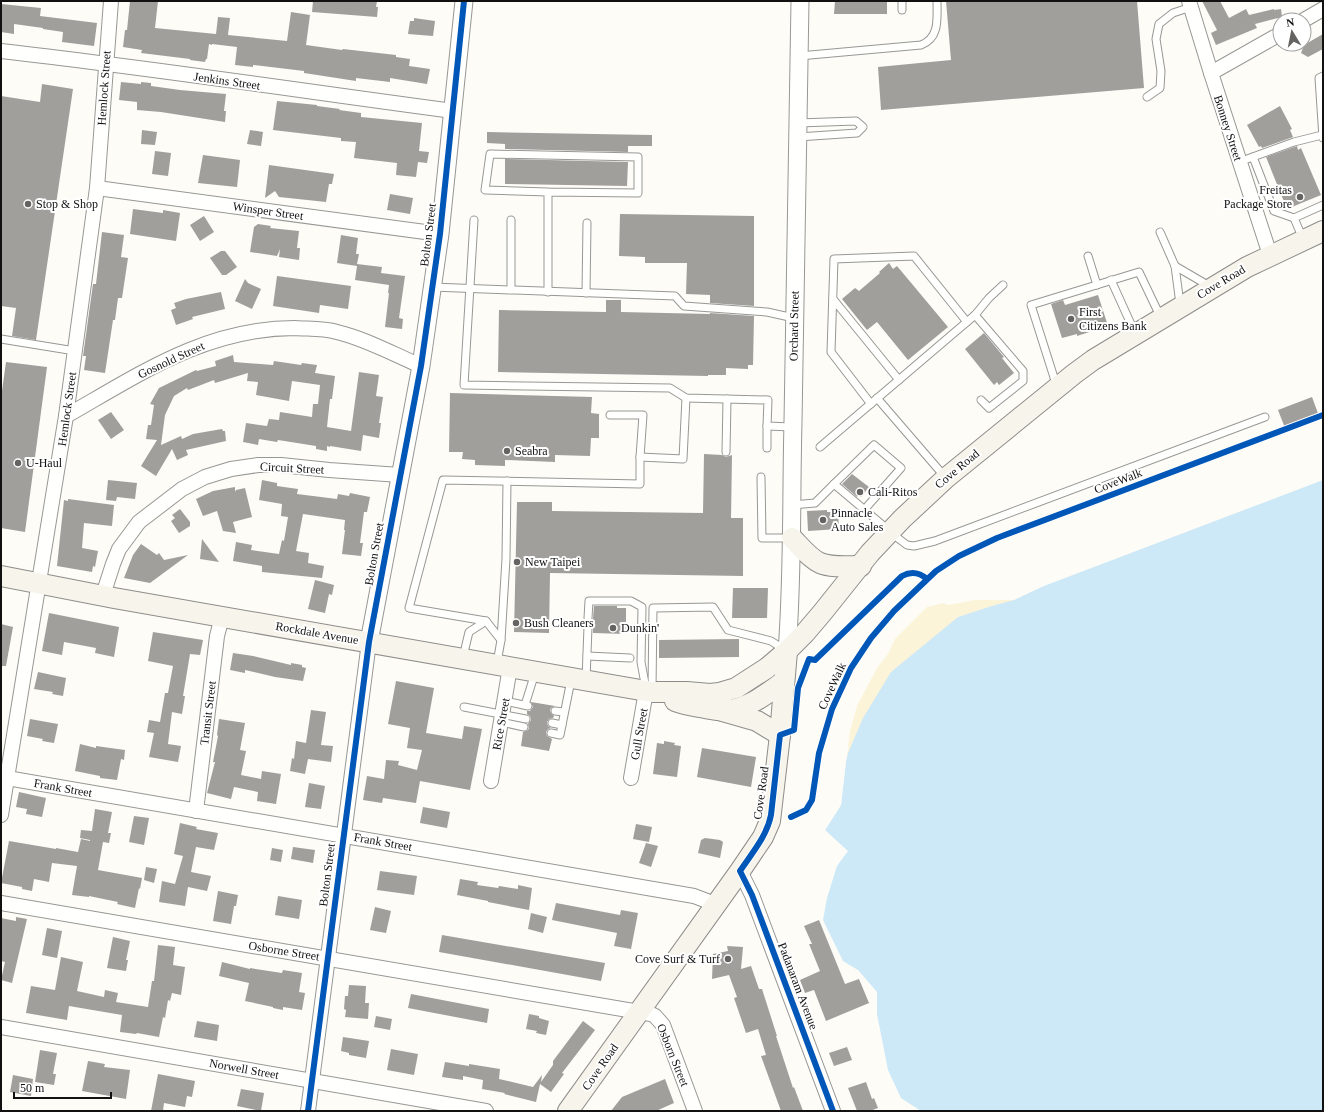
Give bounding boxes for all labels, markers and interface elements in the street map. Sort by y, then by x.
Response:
north arrow [1272,12,1312,52]
text: N [1285,16,1295,29]
street label: Hemlock Street [94,49,114,126]
street label: Jenkins Street [193,69,262,93]
street label: Bonney Street [1211,93,1245,163]
place label: Freitas Package Store [1224,183,1292,211]
marker: Freitas Package Store [1295,192,1305,202]
place label: Stop & Shop [36,197,98,211]
marker: Stop & Shop [23,199,33,209]
street label: Winsper Street [232,199,305,223]
street label: Bolton Street [417,202,439,267]
street label: Cove Road [1194,262,1248,302]
street label: Orchard Street [786,290,802,361]
place label: First Citizens Bank [1079,305,1147,333]
marker: First Citizens Bank [1066,314,1076,324]
street label: Gosnold Street [136,338,207,381]
street label: Hemlock Street [55,370,79,447]
place label: Seabra [515,444,548,458]
marker: Seabra [502,446,512,456]
street label: Cove Road [932,446,982,492]
place label: U-Haul [26,456,63,470]
marker: U-Haul [13,458,23,468]
street label: Circuit Street [260,459,325,477]
street label: CoveWalk [1092,465,1144,497]
place label: Cali-Ritos [868,485,918,499]
marker: Cali-Ritos [855,487,865,497]
place label: Pinnacle Auto Sales [831,506,884,534]
marker: Pinnacle Auto Sales [818,515,828,525]
street label: Bolton Street [362,521,387,587]
place label: New Taipei [525,555,581,569]
marker: New Taipei [512,557,522,567]
place label: Bush Cleaners [524,616,594,630]
marker: Bush Cleaners [511,618,521,628]
street label: Rockdale Avenue [274,619,360,647]
place label: Dunkin' [621,621,659,635]
marker: Dunkin' [608,623,618,633]
street label: CoveWalk [815,660,849,712]
street label: Transit Street [197,679,219,746]
street label: Rice Street [490,696,513,751]
street label: Gull Street [628,706,651,761]
street label: Cove Road [750,765,772,821]
street label: Frank Street [33,776,94,800]
street label: Frank Street [353,830,414,854]
street label: Bolton Street [316,842,338,907]
street label: Osborne Street [248,938,321,964]
street label: Padanaram Avenue [775,941,821,1031]
place label: Cove Surf & Turf [635,952,720,966]
marker: Cove Surf & Turf [723,954,733,964]
street label: Osborn Street [654,1022,692,1089]
street label: Cove Road [579,1041,621,1093]
street label: Norwell Street [208,1056,280,1082]
scale bar [14,1074,111,1100]
text: 50 m [20,1081,45,1095]

